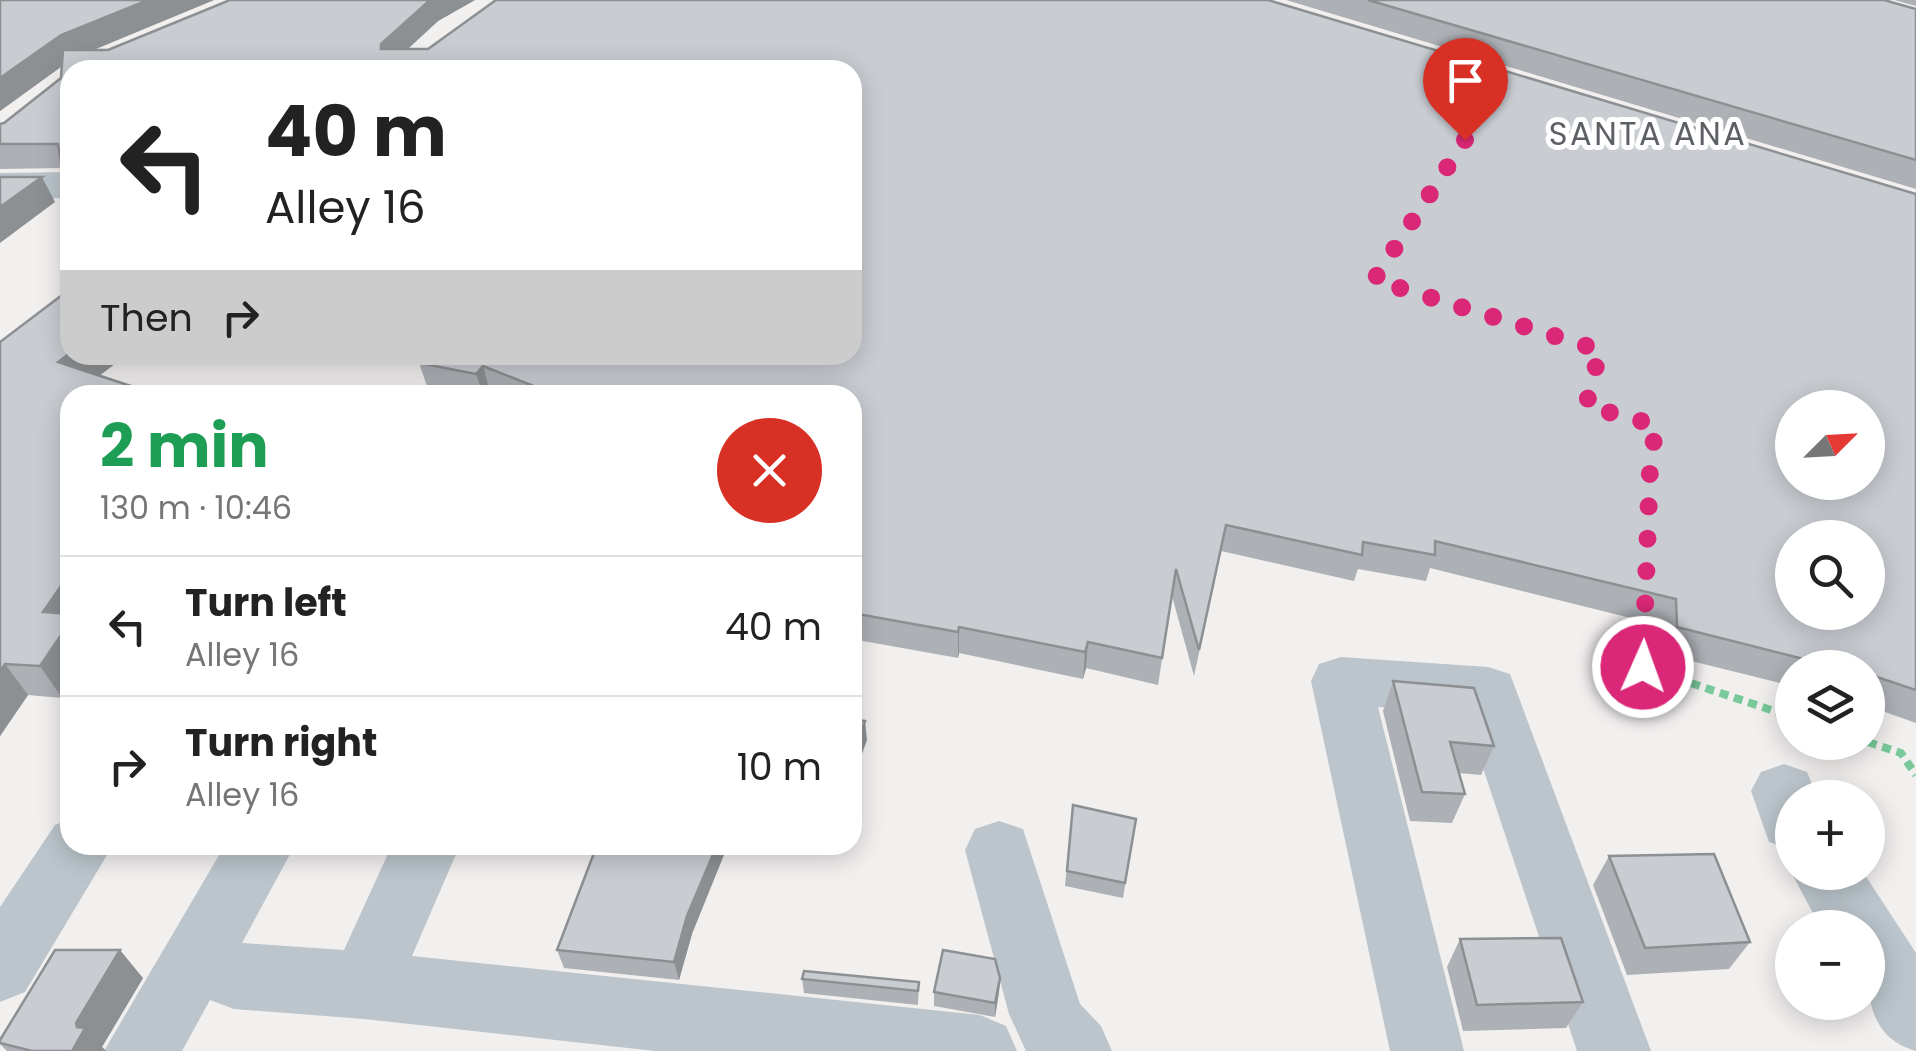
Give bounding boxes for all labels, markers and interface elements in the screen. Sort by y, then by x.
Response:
pin [1423,38,1508,141]
icon: arrive [1438,53,1493,108]
text: 40 m [265,82,447,181]
icon: left [100,100,230,230]
district label: SANTA ANA [1549,111,1747,156]
text: Alley 16 [265,176,426,239]
icon: right [213,290,268,345]
text: Then [100,291,193,344]
north arrow [1775,390,1885,500]
map controls [1775,390,1885,1020]
text: 2 min [100,404,269,488]
button: close [717,418,822,523]
text: 130 m · 10:46 [100,485,292,530]
button: search [1775,520,1885,630]
text: Turn left [185,576,347,629]
icon: left [100,599,155,654]
text: 40 m [725,600,822,653]
position arrow [1591,615,1695,719]
text: Alley 16 [185,632,299,677]
button: layers [1775,650,1885,760]
text: Turn right [185,716,377,769]
icon: right [100,739,155,794]
text: 10 m [737,740,822,793]
text: Alley 16 [185,772,299,817]
button: + [1775,780,1885,890]
button: − [1775,910,1885,1020]

